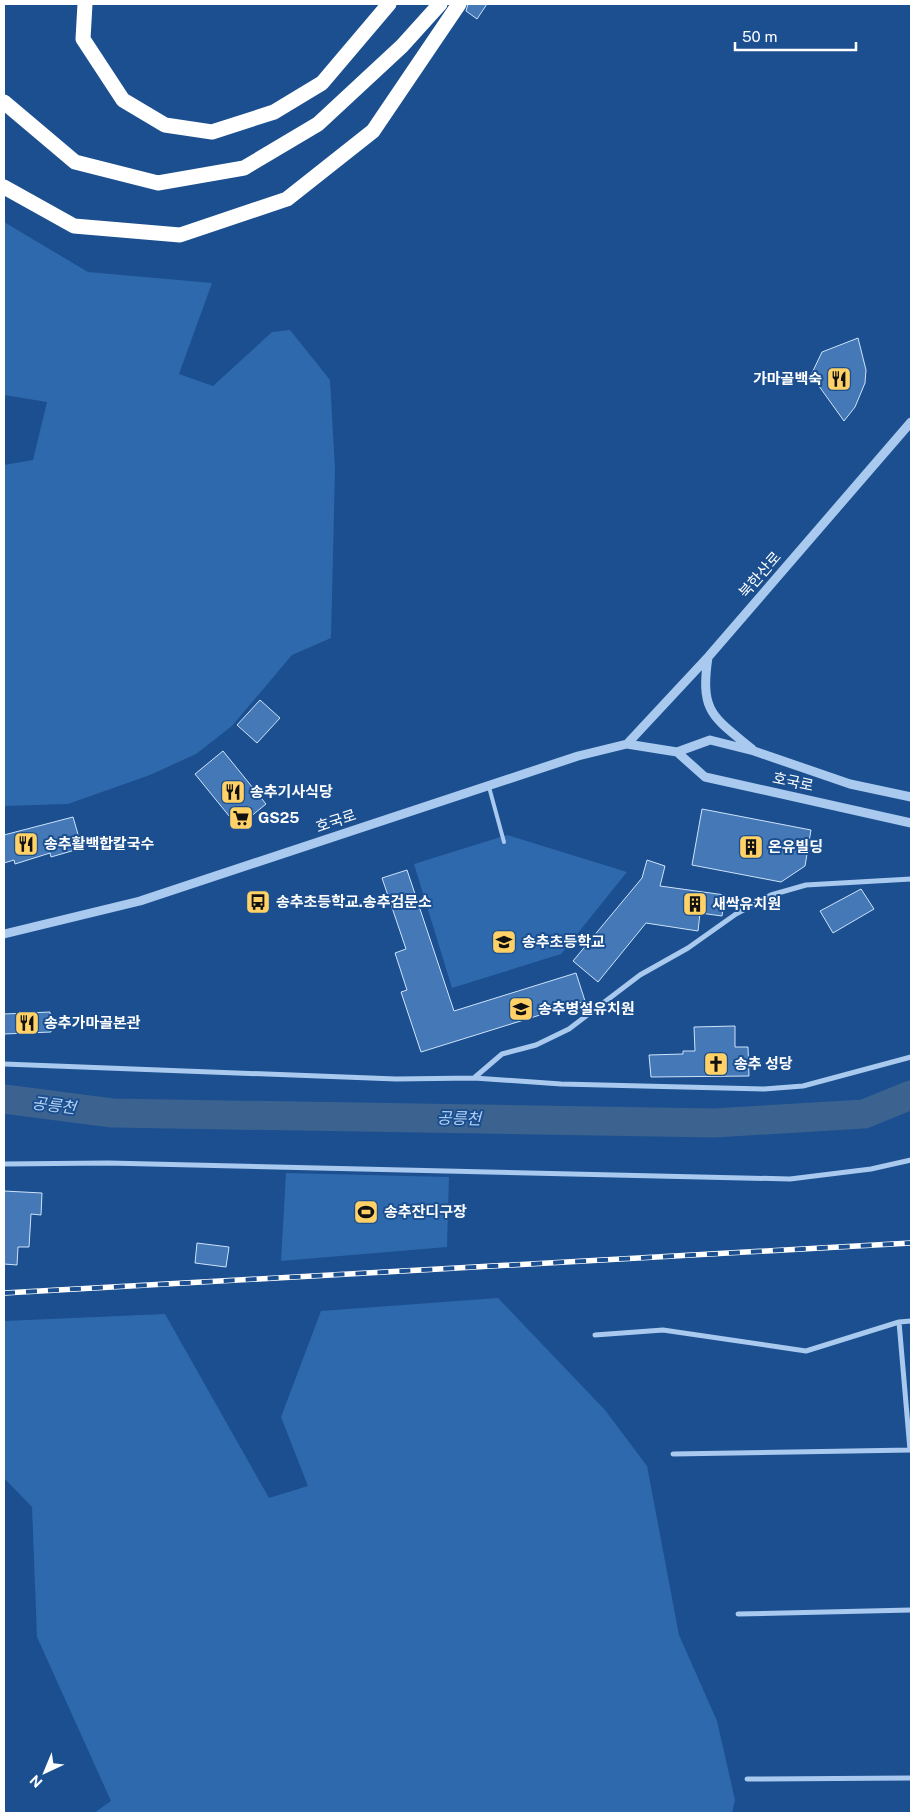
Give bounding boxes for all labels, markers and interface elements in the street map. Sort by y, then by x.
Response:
scale bar [735,20,856,52]
text: 50 m [742,28,777,45]
restaurant icon: 가마골백숙 [826,366,852,392]
place label: 가마골백숙 [753,370,822,387]
street label: 북한산로 [735,548,784,601]
street label: 호국로 [771,769,815,794]
restaurant icon: 송추기사식당 [220,779,246,805]
place label: 송추기사식당 [250,783,333,800]
supermarket icon: GS25 [228,805,254,831]
street label: 호국로 [314,806,358,835]
place label: GS25 [258,809,299,826]
restaurant icon: 송추활백합칼국수 [13,831,39,857]
building icon: 온유빌딩 [738,834,764,860]
place label: 송추활백합칼국수 [44,835,155,852]
place label: 온유빌딩 [768,838,823,855]
bus stop icon: 송추초등학교.송추검문소 [245,889,271,915]
building icon: 새싹유치원 [682,891,708,917]
place label: 송추초등학교.송추검문소 [276,893,432,910]
place label: 새싹유치원 [712,895,781,912]
school or university icon: 송추초등학교 [491,929,517,955]
place label: 송추초등학교 [522,933,605,950]
school or university icon: 송추병설유치원 [508,996,534,1022]
place label: 송추병설유치원 [538,1000,635,1017]
restaurant icon: 송추가마골본관 [14,1010,40,1036]
place label: 송추가마골본관 [44,1014,141,1031]
church icon: 송추 성당 [703,1051,729,1077]
place label: 송추 성당 [734,1055,793,1072]
water label: 공릉천 [31,1093,79,1118]
water label: 공릉천 [437,1109,484,1128]
sports icon: 송추잔디구장 [353,1199,379,1225]
place label: 송추잔디구장 [384,1203,467,1220]
north arrow [20,1747,70,1797]
text: N [26,1772,45,1791]

